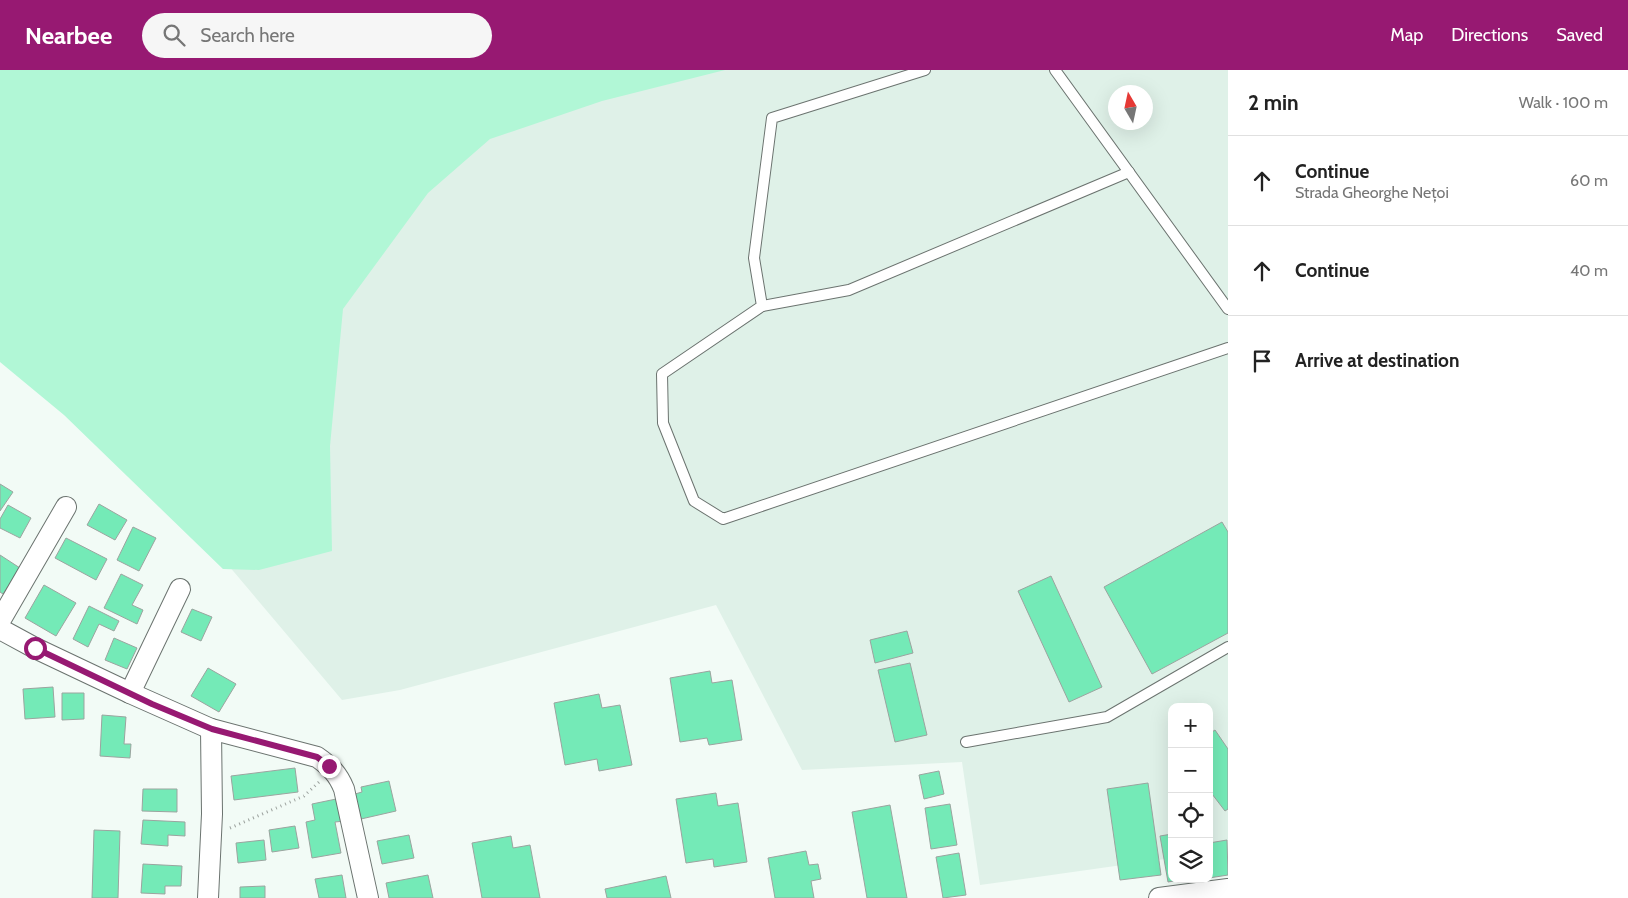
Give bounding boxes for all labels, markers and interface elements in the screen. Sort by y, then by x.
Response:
search box [142,13,492,58]
text: Nearbee [25,21,112,50]
icon: search [160,21,188,49]
text: Search here [200,24,295,47]
text: Map [1390,24,1423,46]
text: Directions [1451,24,1528,46]
text: Saved [1556,24,1603,46]
north arrow [1108,85,1153,130]
text: 2 min [1248,90,1299,115]
text: Walk · 100 m [1519,93,1608,112]
text: Continue [1295,160,1369,183]
icon: ahead [1248,167,1276,195]
text: 60 m [1570,171,1608,190]
text: Strada Gheorghe Nețoi [1295,183,1449,202]
icon: ahead [1248,257,1276,285]
text: Continue [1295,259,1369,282]
text: 40 m [1570,261,1608,280]
icon: arrive [1248,347,1276,375]
text: Arrive at destination [1295,349,1459,372]
route start [24,637,47,660]
map controls [1168,703,1213,883]
button: + [1168,703,1213,748]
button: − [1168,748,1213,793]
route end [318,755,341,778]
button: locate [1168,793,1213,838]
button: layers [1168,838,1213,883]

